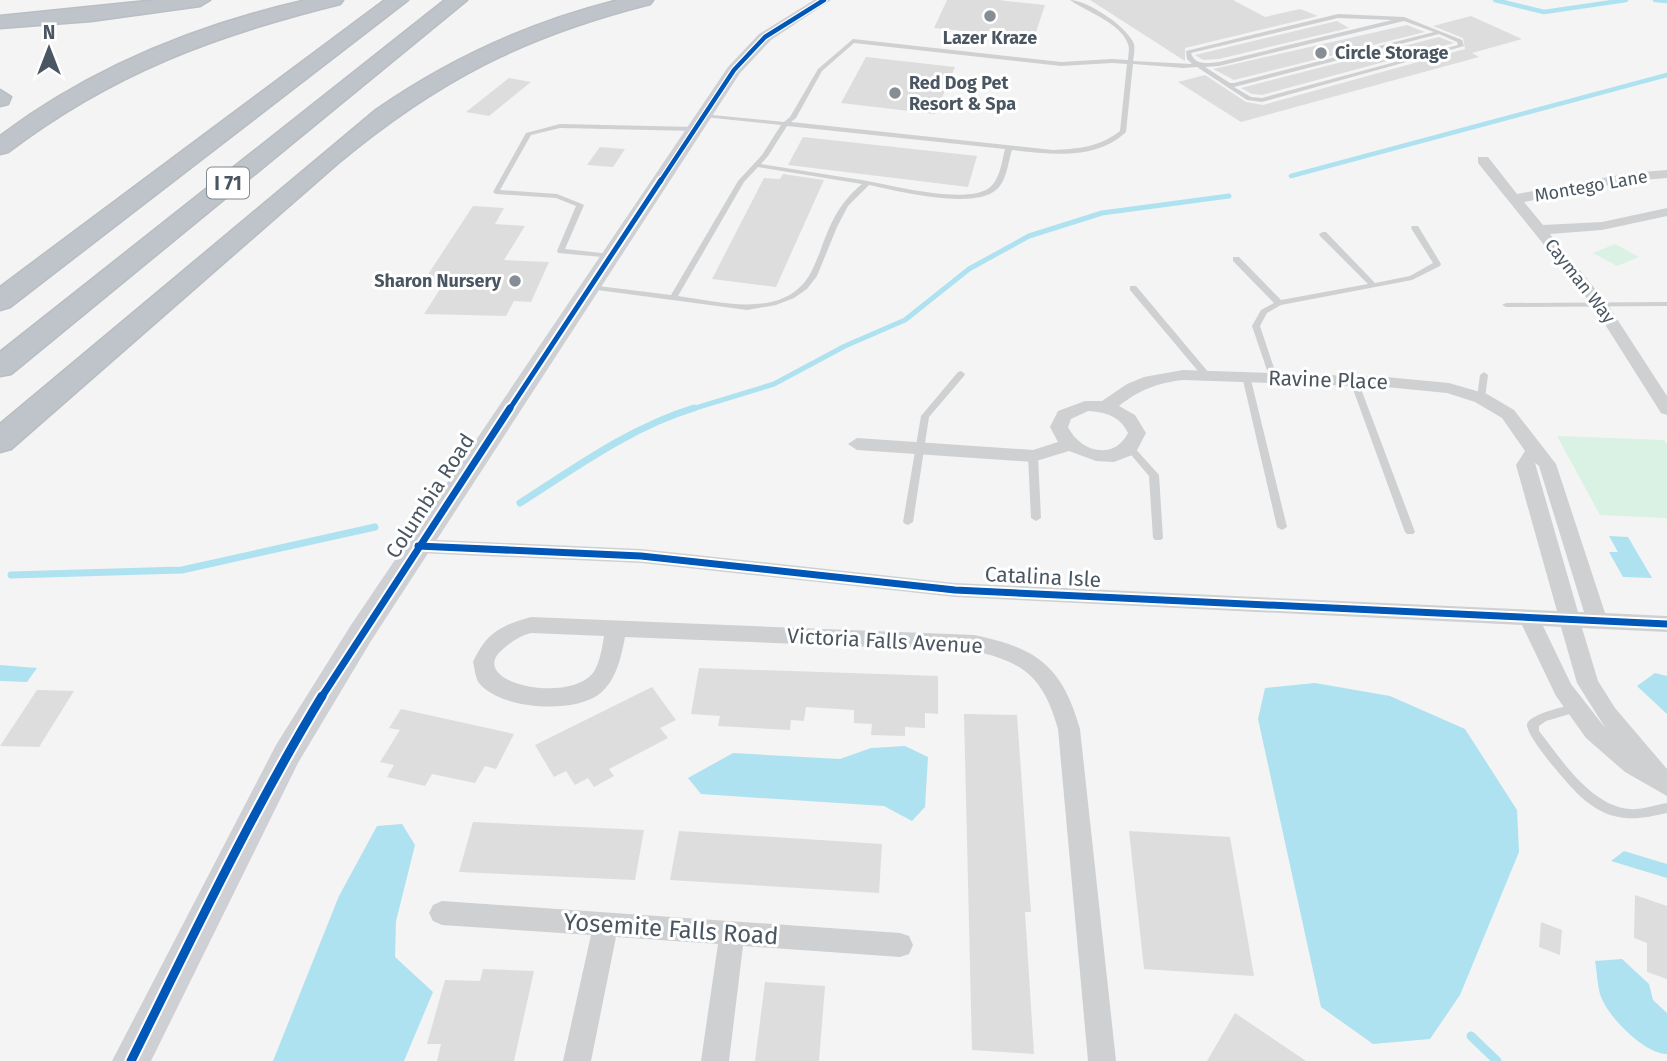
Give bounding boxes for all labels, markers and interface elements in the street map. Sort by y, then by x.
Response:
marker: Lazer Kraze [982,8,998,24]
north arrow [14,14,84,84]
text: N [43,21,55,44]
place label: Lazer Kraze [943,27,1037,49]
place label: Circle Storage [1335,42,1448,64]
marker: Circle Storage [1313,45,1329,61]
place label: Red Dog Pet Resort & Spa [909,72,1016,115]
marker: Red Dog Pet Resort & Spa [887,85,903,101]
street label: Montego Lane [1533,165,1649,207]
road number: I 71 [207,168,249,198]
street label: Cayman Way [1540,234,1620,328]
place label: Sharon Nursery [374,270,502,292]
marker: Sharon Nursery [507,273,523,289]
street label: Ravine Place [1268,365,1388,395]
street label: Columbia Road [380,429,480,563]
street label: Catalina Isle [984,561,1102,593]
street label: Victoria Falls Avenue [787,623,983,659]
street label: Yosemite Falls Road [563,908,779,950]

